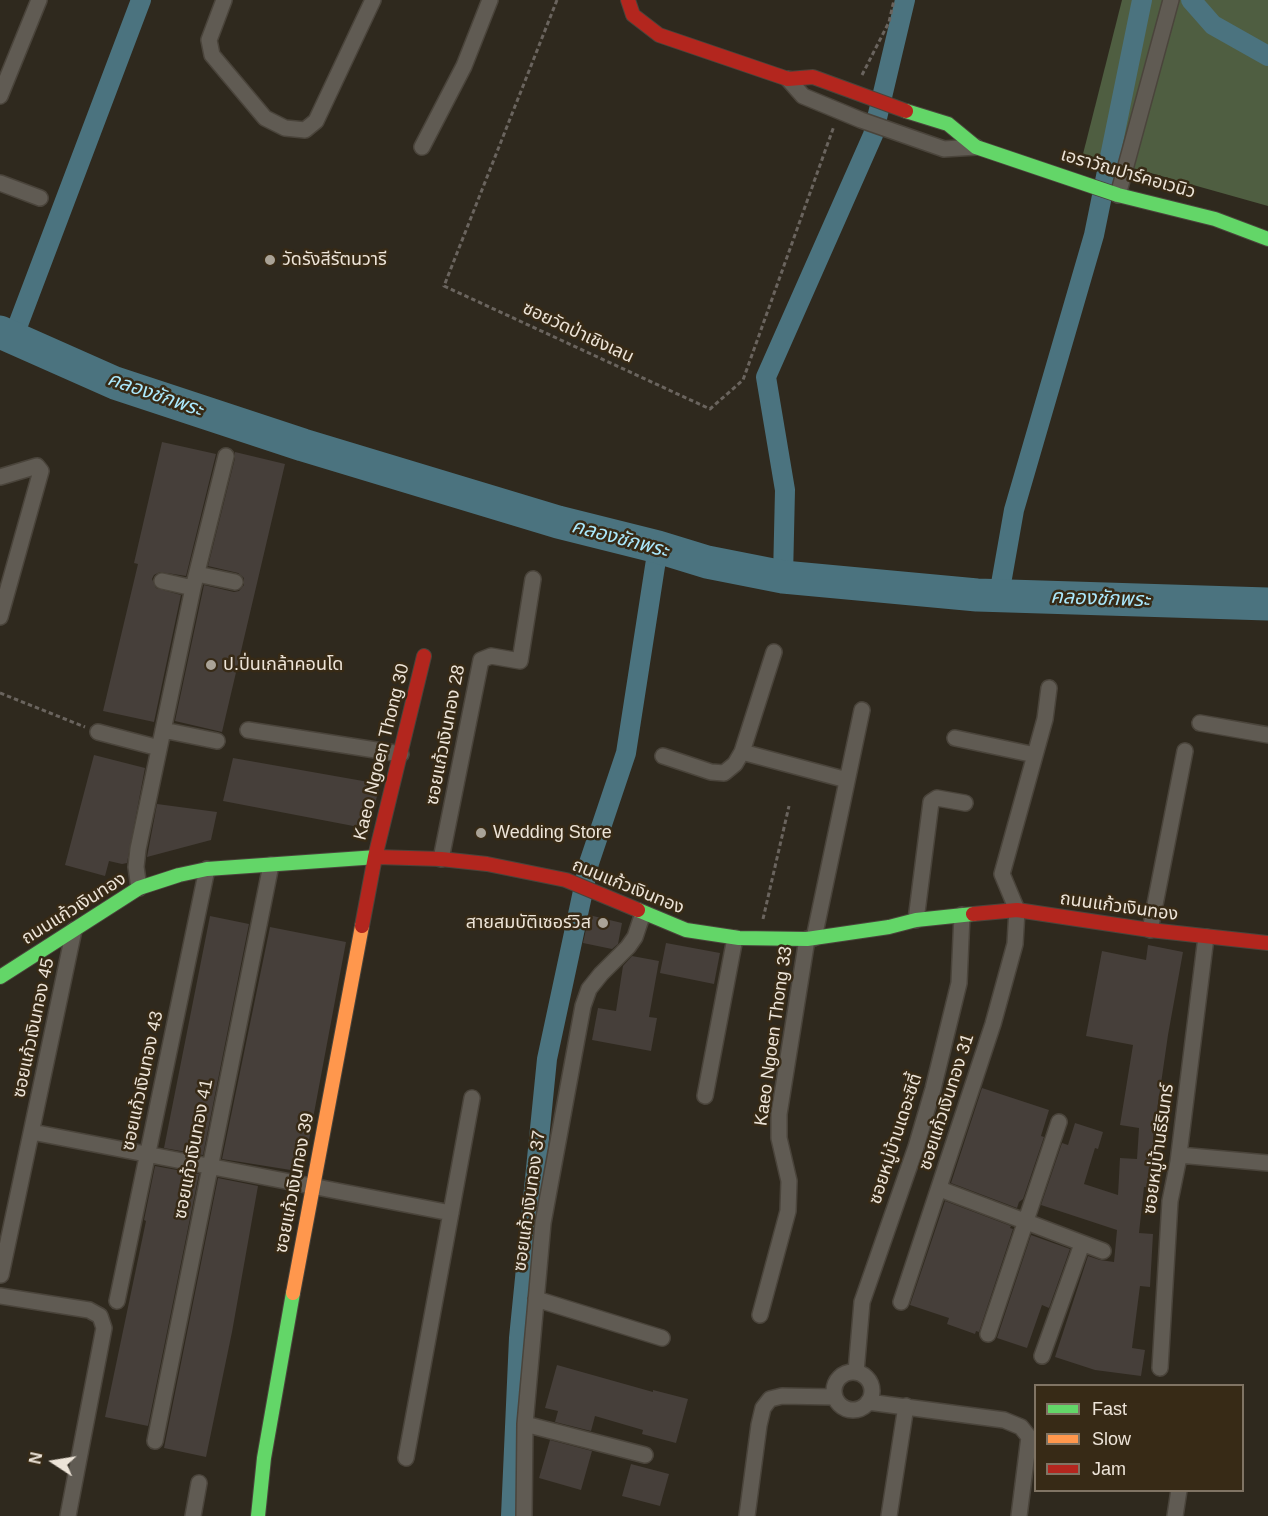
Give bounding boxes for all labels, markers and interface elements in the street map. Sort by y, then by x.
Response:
street label: เอราวัณปาร์คอเวนิว [1058,144,1198,204]
place label: วัดรังสีรัตนวารี [282,249,387,271]
marker: วัดรังสีรัตนวารี [263,253,277,267]
street label: ซอยวัดป่าเชิงเลน [519,298,637,368]
water label: คลองชักพระ [104,367,206,423]
water label: คลองชักพระ [569,515,671,563]
water label: คลองชักพระ [1050,585,1150,613]
place label: ป.ปิ่นเกล้าคอนโด [223,654,343,676]
marker: ป.ปิ่นเกล้าคอนโด [204,658,218,672]
street label: Kaeo Ngoen Thong 30 [350,662,414,842]
street label: ซอยแก้วเงินทอง 28 [422,663,470,807]
place label: Wedding Store [493,822,612,844]
marker: Wedding Store [474,826,488,840]
street label: ถนนแก้วเงินทอง [569,855,687,919]
street label: ถนนแก้วเงินทอง [18,868,130,950]
street label: ถนนแก้วเงินทอง [1059,888,1179,926]
place label: สายสมบัติเซอร์วิส [466,912,591,934]
marker: สายสมบัติเซอร์วิส [596,916,610,930]
street label: Kaeo Ngoen Thong 33 [751,945,797,1127]
street label: ซอยแก้วเงินทอง 45 [9,956,59,1100]
street label: ซอยแก้วเงินทอง 43 [118,1009,168,1153]
street label: ซอยแก้วเงินทอง 31 [915,1031,979,1173]
street label: ซอยหมู่บ้านเดอะซิตี้ [865,1071,927,1207]
street label: ซอยแก้วเงินทอง 41 [170,1077,218,1221]
street label: ซอยหมู่บ้านธีรินทร์ [1139,1083,1179,1215]
street label: ซอยแก้วเงินทอง 39 [271,1111,319,1255]
street label: ซอยแก้วเงินทอง 37 [509,1129,551,1273]
legend [1034,1384,1244,1492]
text: Fast [1092,1399,1127,1419]
text: Slow [1092,1429,1131,1449]
north arrow [24,1432,84,1492]
text: N [26,1451,45,1466]
text: Jam [1092,1459,1126,1479]

